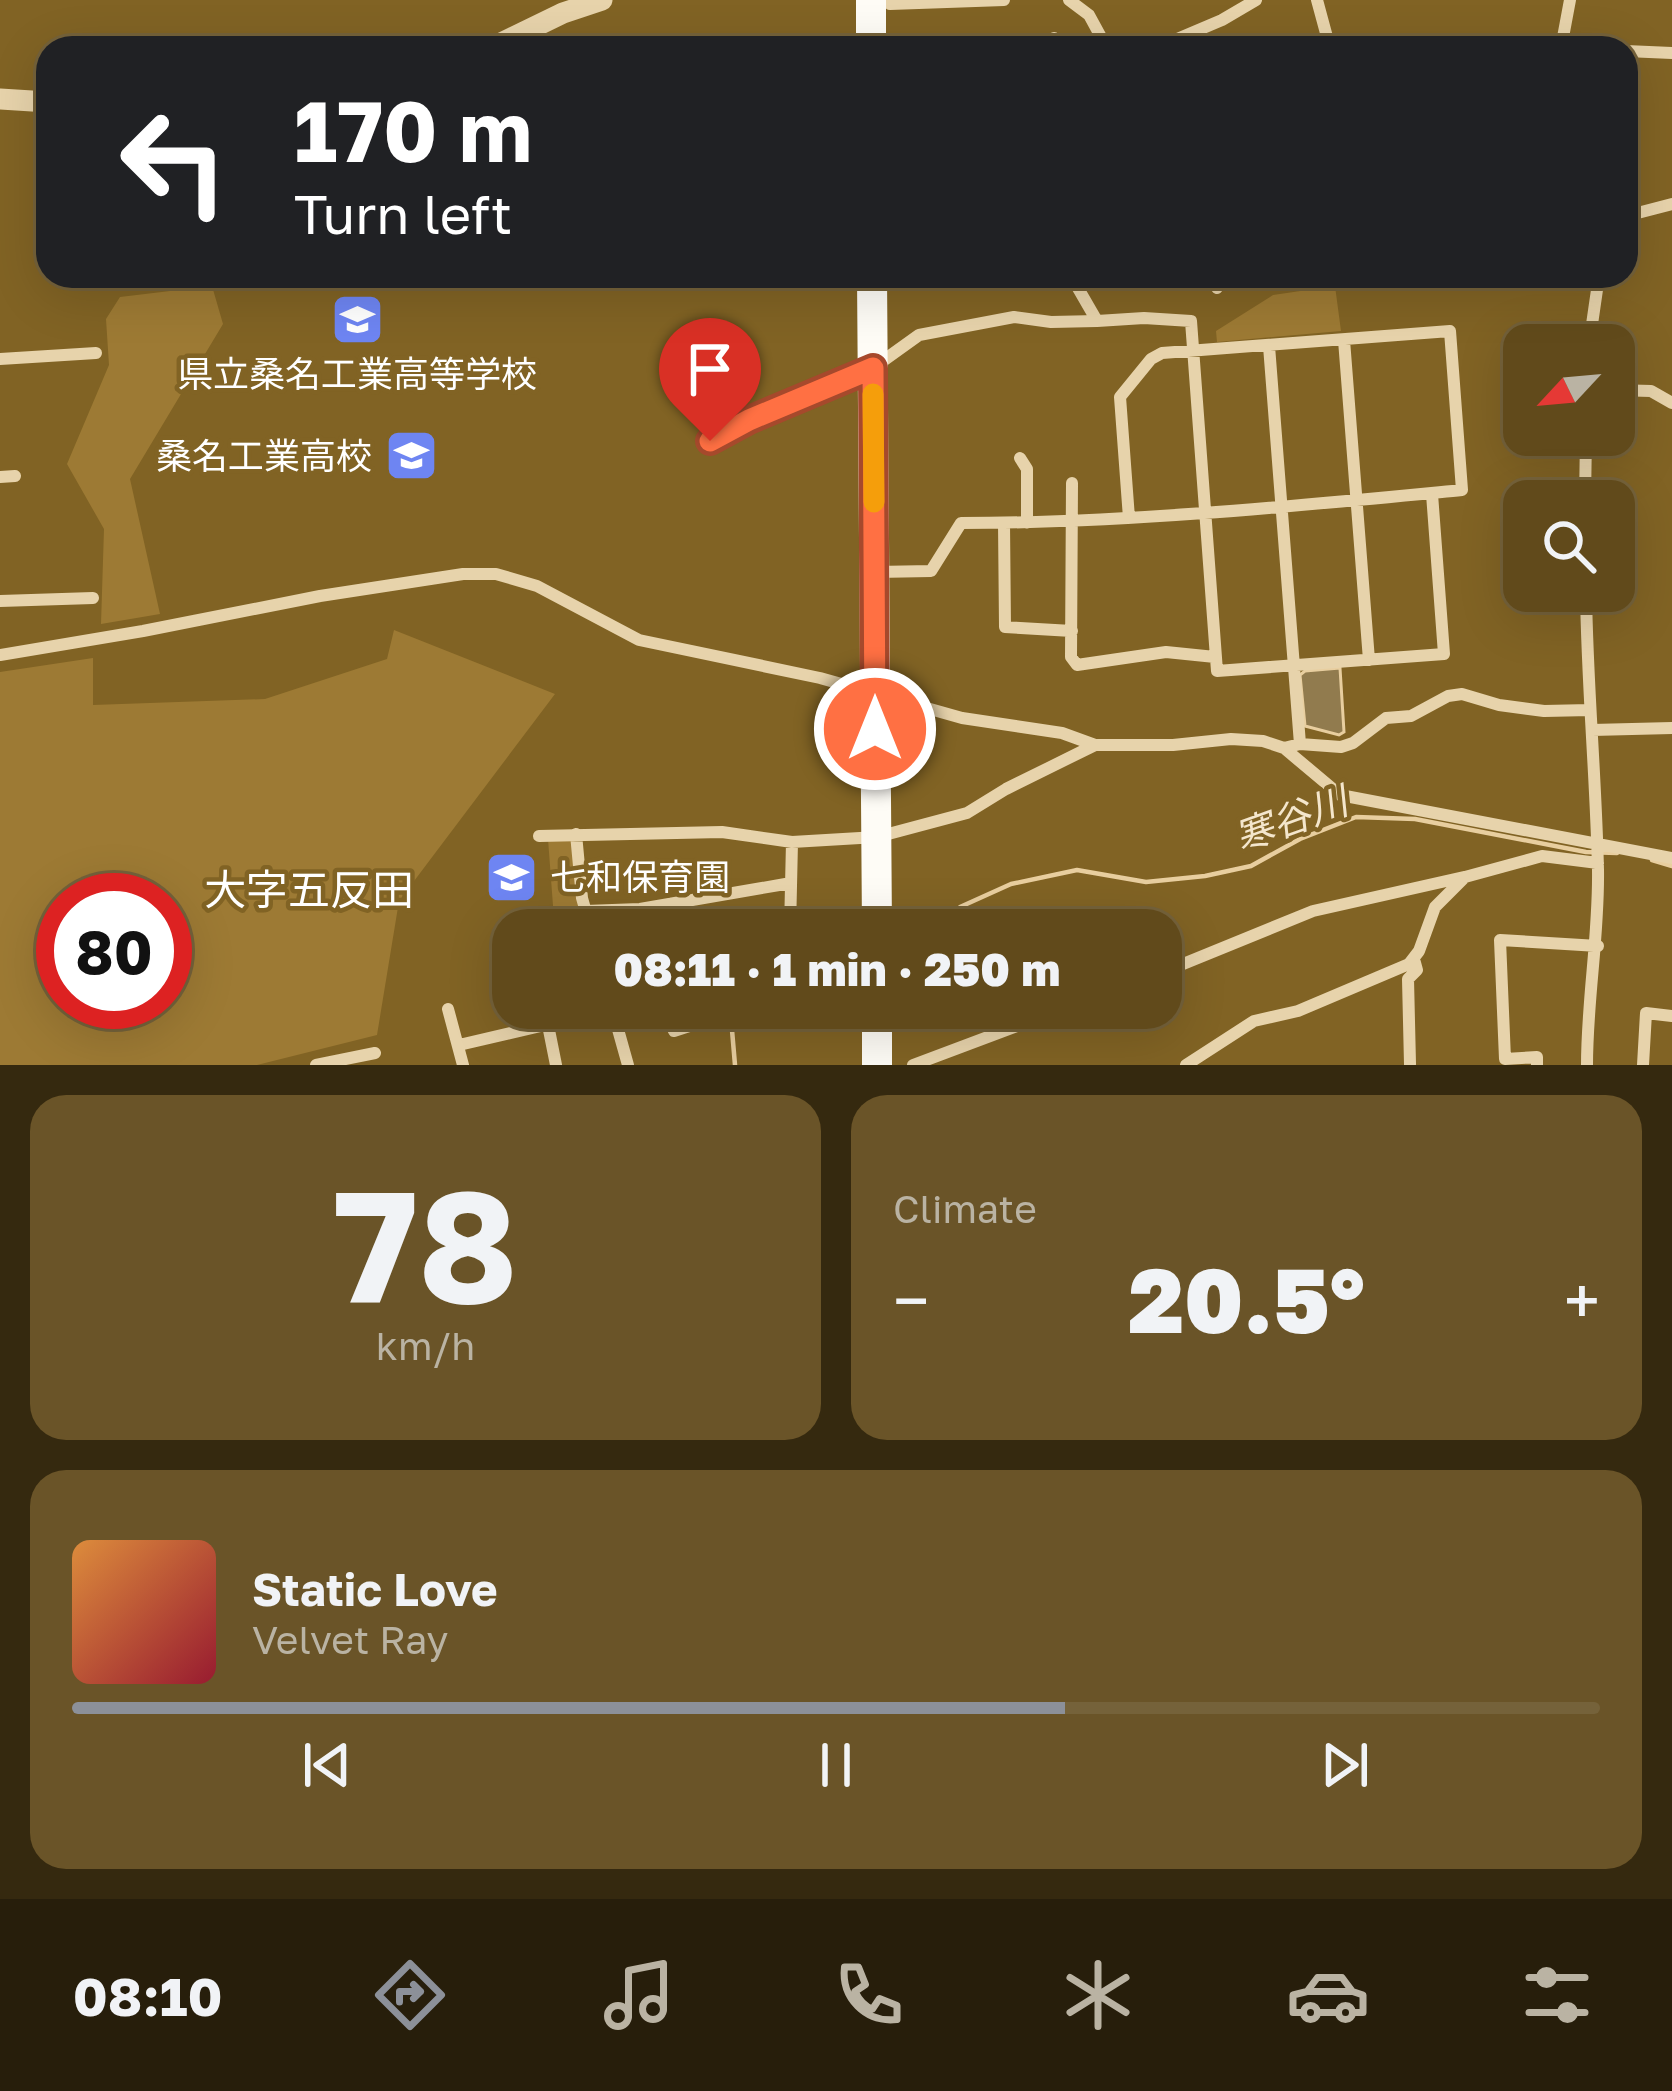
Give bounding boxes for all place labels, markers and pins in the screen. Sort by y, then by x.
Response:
school or university icon: 県立桑名工業高等学校 [329,291,385,347]
pin [659,318,761,441]
place label: 県立桑名工業高等学校 [177,352,537,395]
school or university icon: 桑名工業高校 [383,428,439,484]
place label: 桑名工業高校 [156,434,372,477]
school or university icon: 七和保育園 [483,849,539,905]
place label: 七和保育園 [550,855,730,898]

